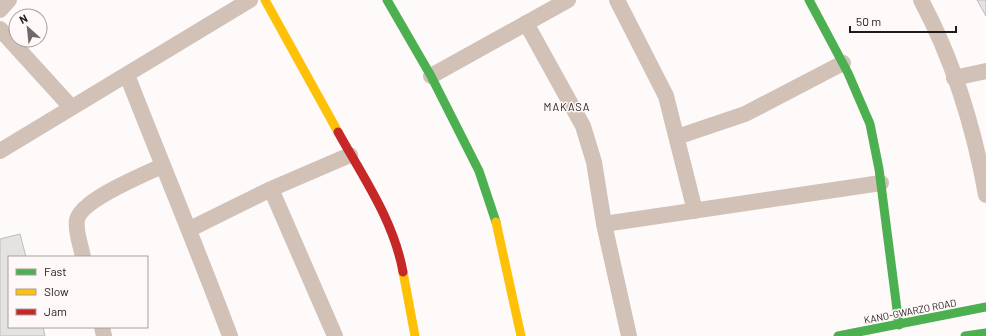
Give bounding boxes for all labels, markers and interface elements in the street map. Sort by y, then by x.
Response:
north arrow [8,8,48,48]
scale bar [850,8,956,34]
text: N [17,11,29,26]
text: 50 m [856,14,881,28]
district label: MAKASA [544,100,590,113]
legend [8,256,148,328]
text: Fast [44,264,67,278]
text: Slow [44,284,69,298]
street label: KANO-GWARZO ROAD [863,296,957,326]
text: Jam [44,304,67,318]

